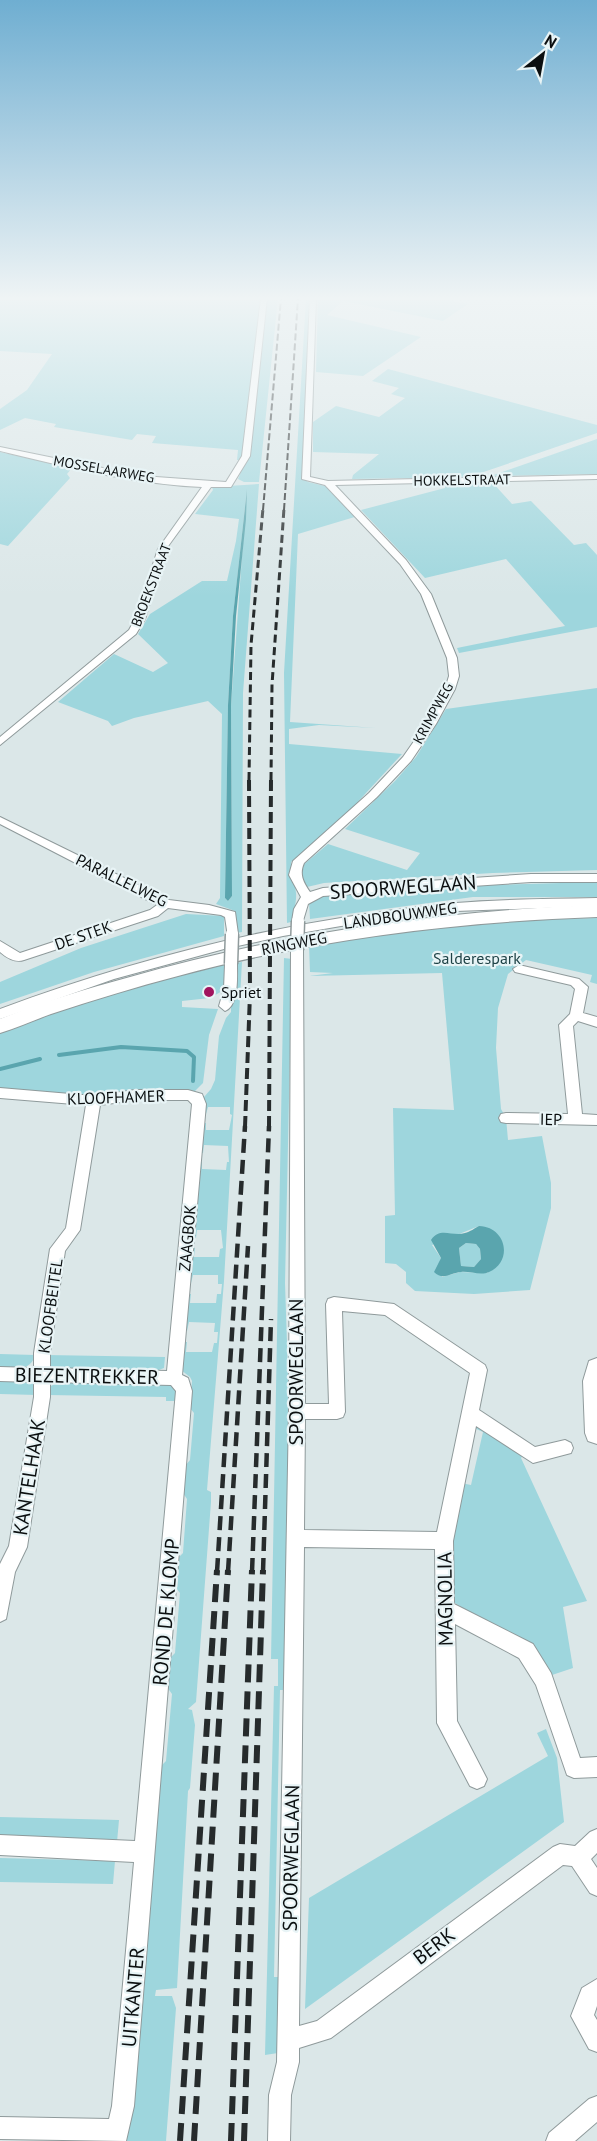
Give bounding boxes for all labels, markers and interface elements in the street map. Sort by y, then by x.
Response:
north arrow [513,24,573,84]
text: N [541,30,560,52]
street label: MOSSELAARWEG [52,451,156,487]
street label: HOKKELSTRAAT [413,470,511,490]
street label: BROEKSTRAAT [127,541,175,629]
street label: KRIMPWEG [409,679,457,747]
street label: PARALLELWEG [73,849,171,911]
street label: SPOORWEGLAAN [329,869,477,905]
street label: LANDBOUWWEG [342,897,458,933]
street label: DE STEK [52,916,114,954]
street label: RINGWEG [260,927,328,959]
park label: Salderespark [433,948,521,968]
place label: Spriet [221,982,262,1002]
marker: Spriet [202,985,216,999]
street label: KLOOFHAMER [67,1085,165,1109]
street label: IEP [540,1109,562,1129]
street label: ZAAGBOK [174,1204,200,1272]
street label: KLOOFBEITEL [33,1257,67,1355]
street label: SPOORWEGLAAN [283,1299,309,1445]
street label: BIEZENTREKKER [15,1362,159,1390]
street label: KANTELHAAK [7,1417,51,1537]
street label: ROND DE KLOMP [147,1537,185,1687]
street label: MAGNOLIA [431,1551,459,1646]
street label: SPOORWEGLAAN [277,1784,305,1932]
street label: BERK [408,1922,460,1970]
street label: UITKANTER [116,1946,150,2048]

